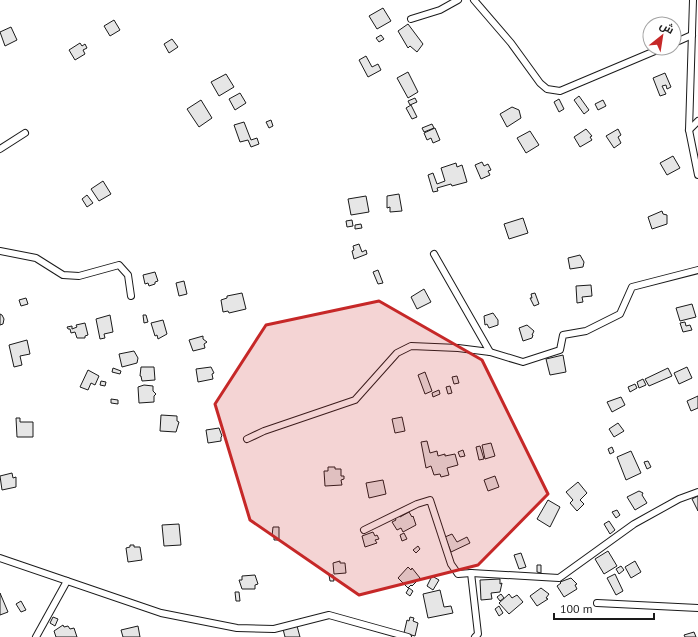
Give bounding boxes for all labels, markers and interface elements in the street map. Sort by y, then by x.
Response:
north arrow [642,16,682,56]
text: ش [657,18,677,37]
scale bar [554,595,654,621]
text: 100 m [560,601,593,616]

